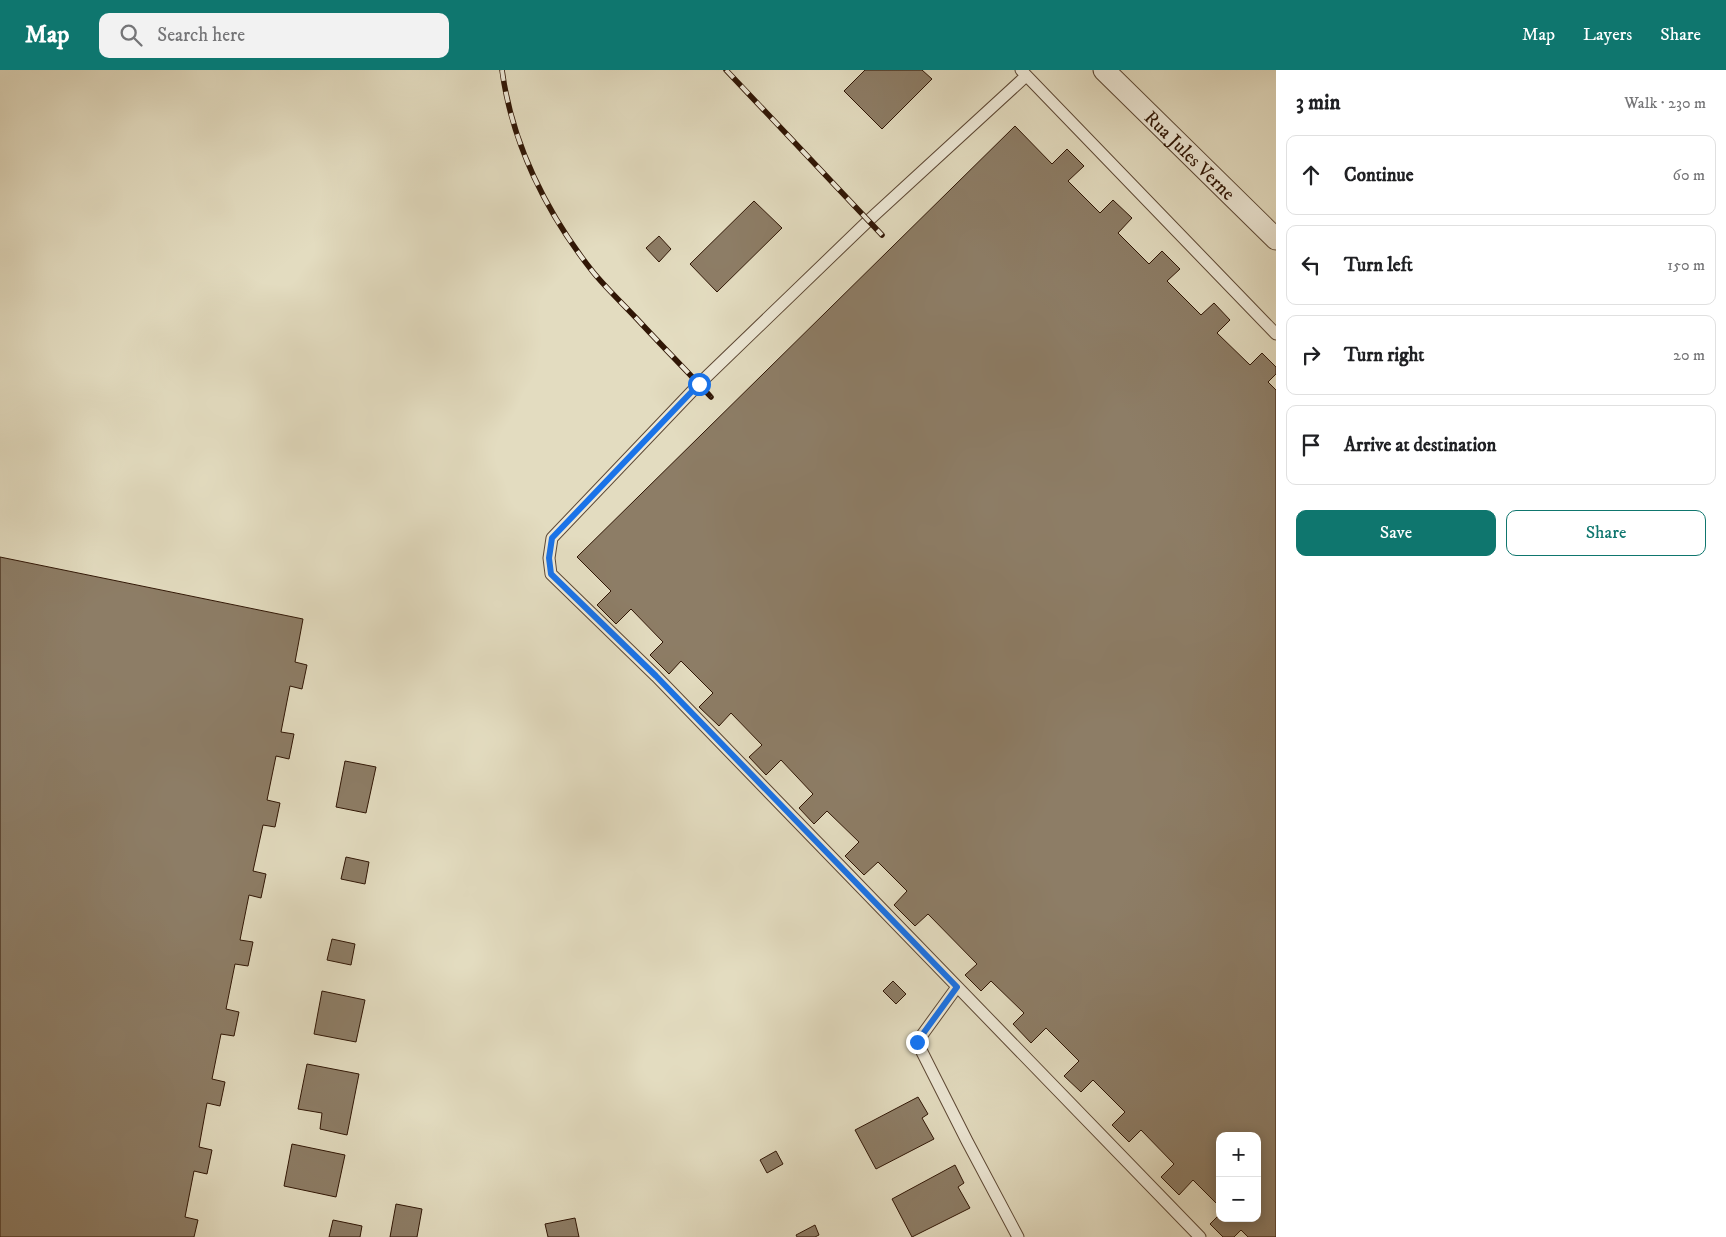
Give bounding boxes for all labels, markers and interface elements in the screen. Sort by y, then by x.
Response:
search box [99,13,449,58]
text: Map [25,20,69,50]
icon: search [117,21,145,49]
text: Search here [157,24,245,47]
text: Map [1522,24,1555,46]
text: Layers [1583,24,1632,46]
text: Share [1660,24,1701,46]
text: 3 min [1296,90,1341,116]
text: Walk · 230 m [1624,93,1706,113]
street label: Rua Jules Verne [1139,106,1240,206]
icon: ahead [1297,161,1325,189]
text: Continue [1344,164,1414,187]
text: 60 m [1673,165,1705,185]
icon: left [1297,251,1325,279]
text: Turn left [1344,254,1413,277]
text: 150 m [1667,255,1705,275]
icon: right [1297,341,1325,369]
text: Turn right [1344,344,1424,367]
text: 20 m [1673,345,1705,365]
route start [688,373,711,396]
icon: arrive [1297,431,1325,459]
text: Arrive at destination [1344,434,1496,457]
button: Save [1296,510,1496,556]
button: Share [1506,510,1706,556]
route end [906,1031,929,1054]
map controls [1216,1132,1261,1222]
button: + [1216,1132,1261,1177]
button: − [1216,1177,1261,1222]

